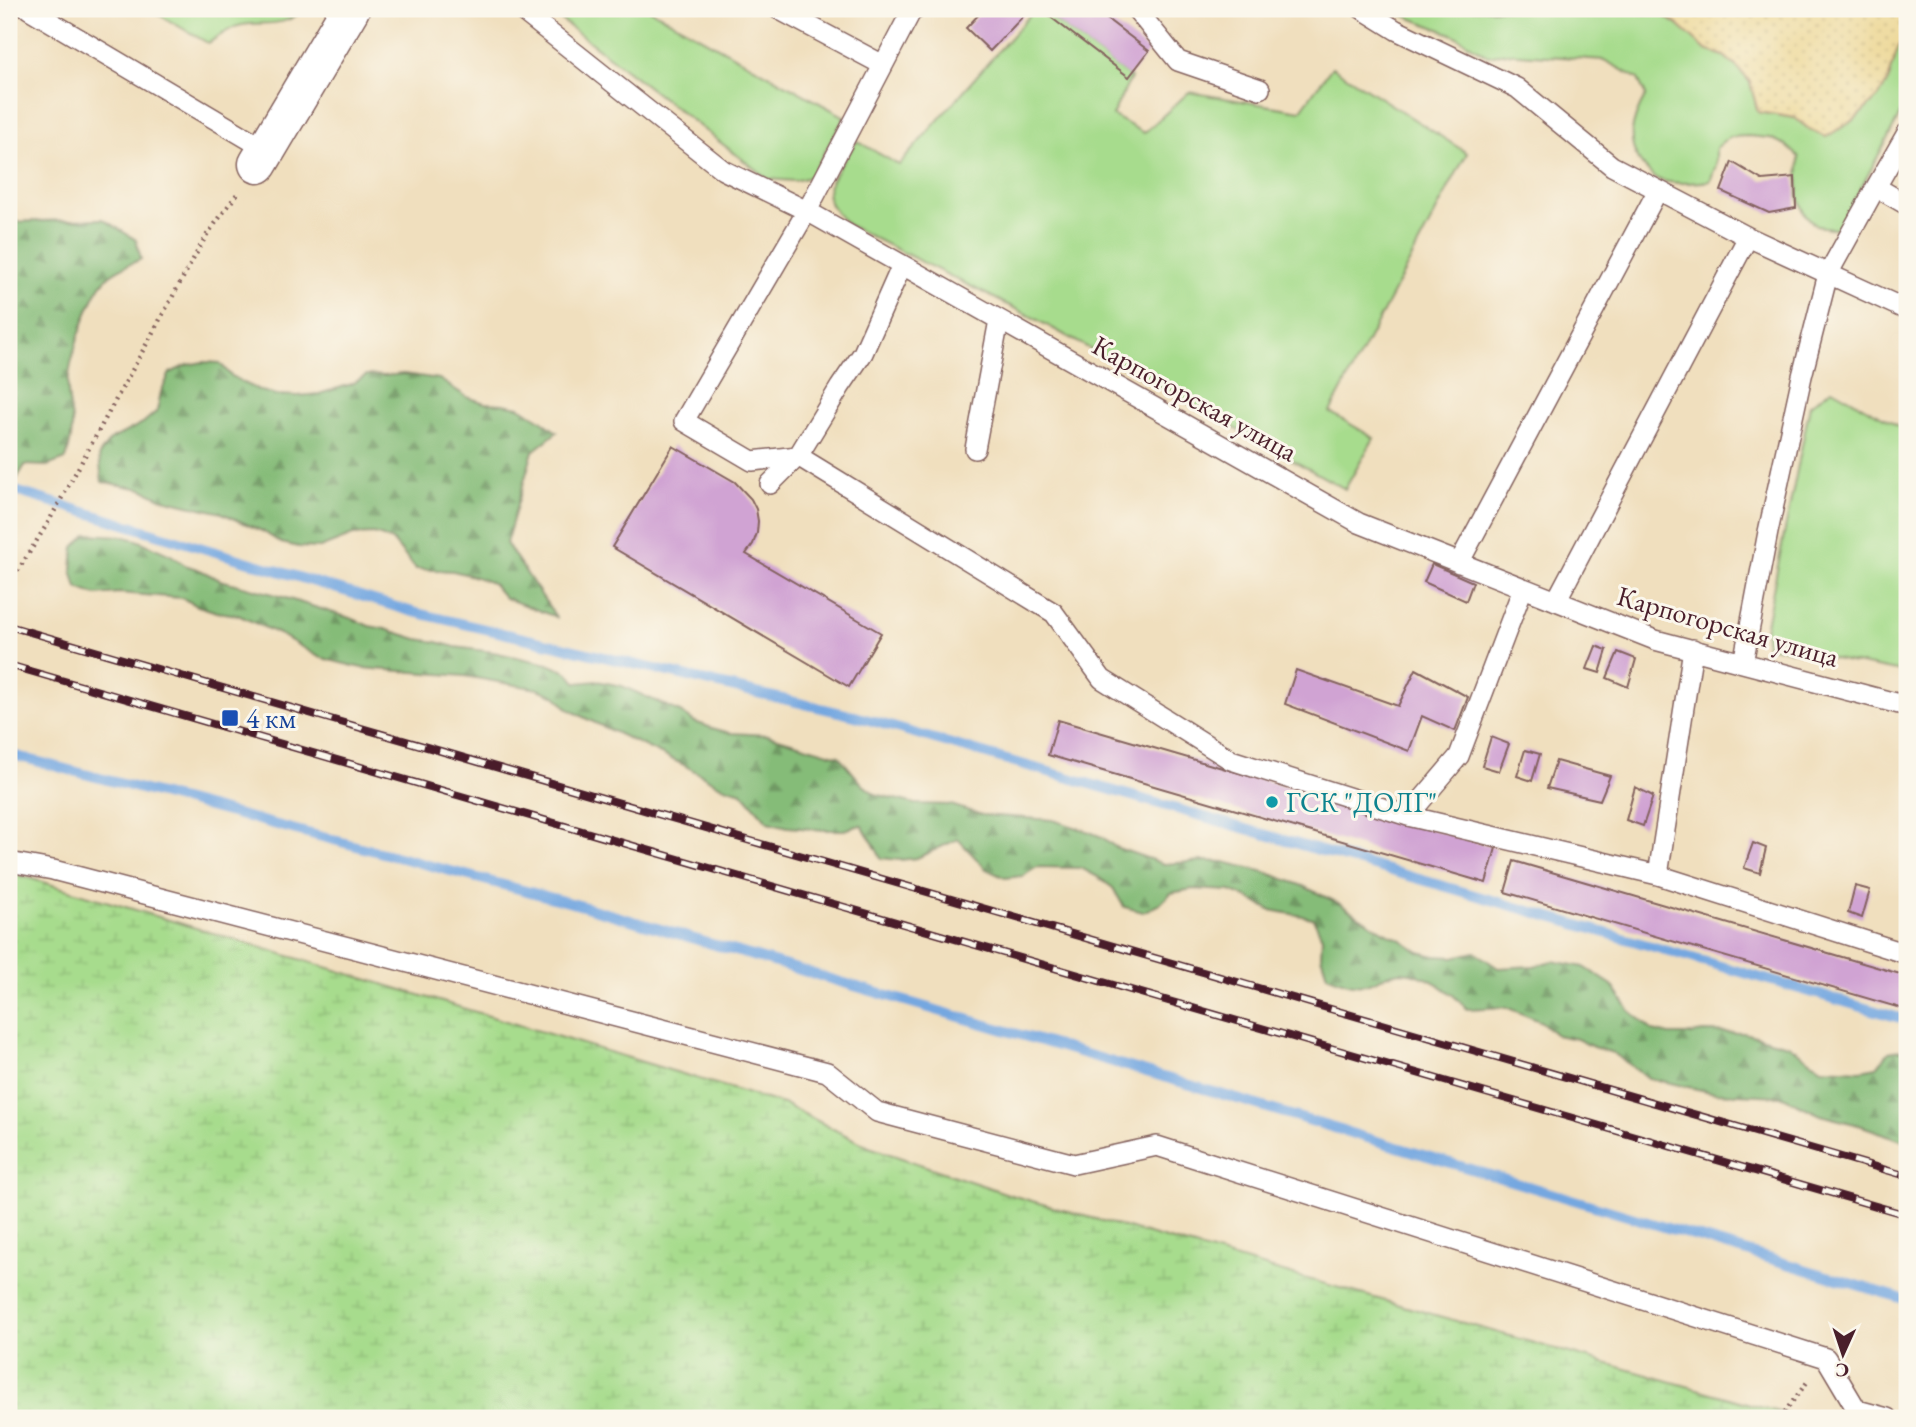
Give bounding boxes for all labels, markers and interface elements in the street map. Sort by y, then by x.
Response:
street label: Карпогорская улица [1086,327,1305,470]
street label: Карпогорская улица [1613,577,1844,675]
place label: 4 км [246,700,296,736]
marker: 4 км [220,708,240,728]
place label: ГСК "ДОЛГ" [1286,784,1437,820]
marker: ГСК "ДОЛГ" [1264,794,1280,810]
north arrow [1808,1318,1878,1388]
text: С [1835,1358,1850,1383]

